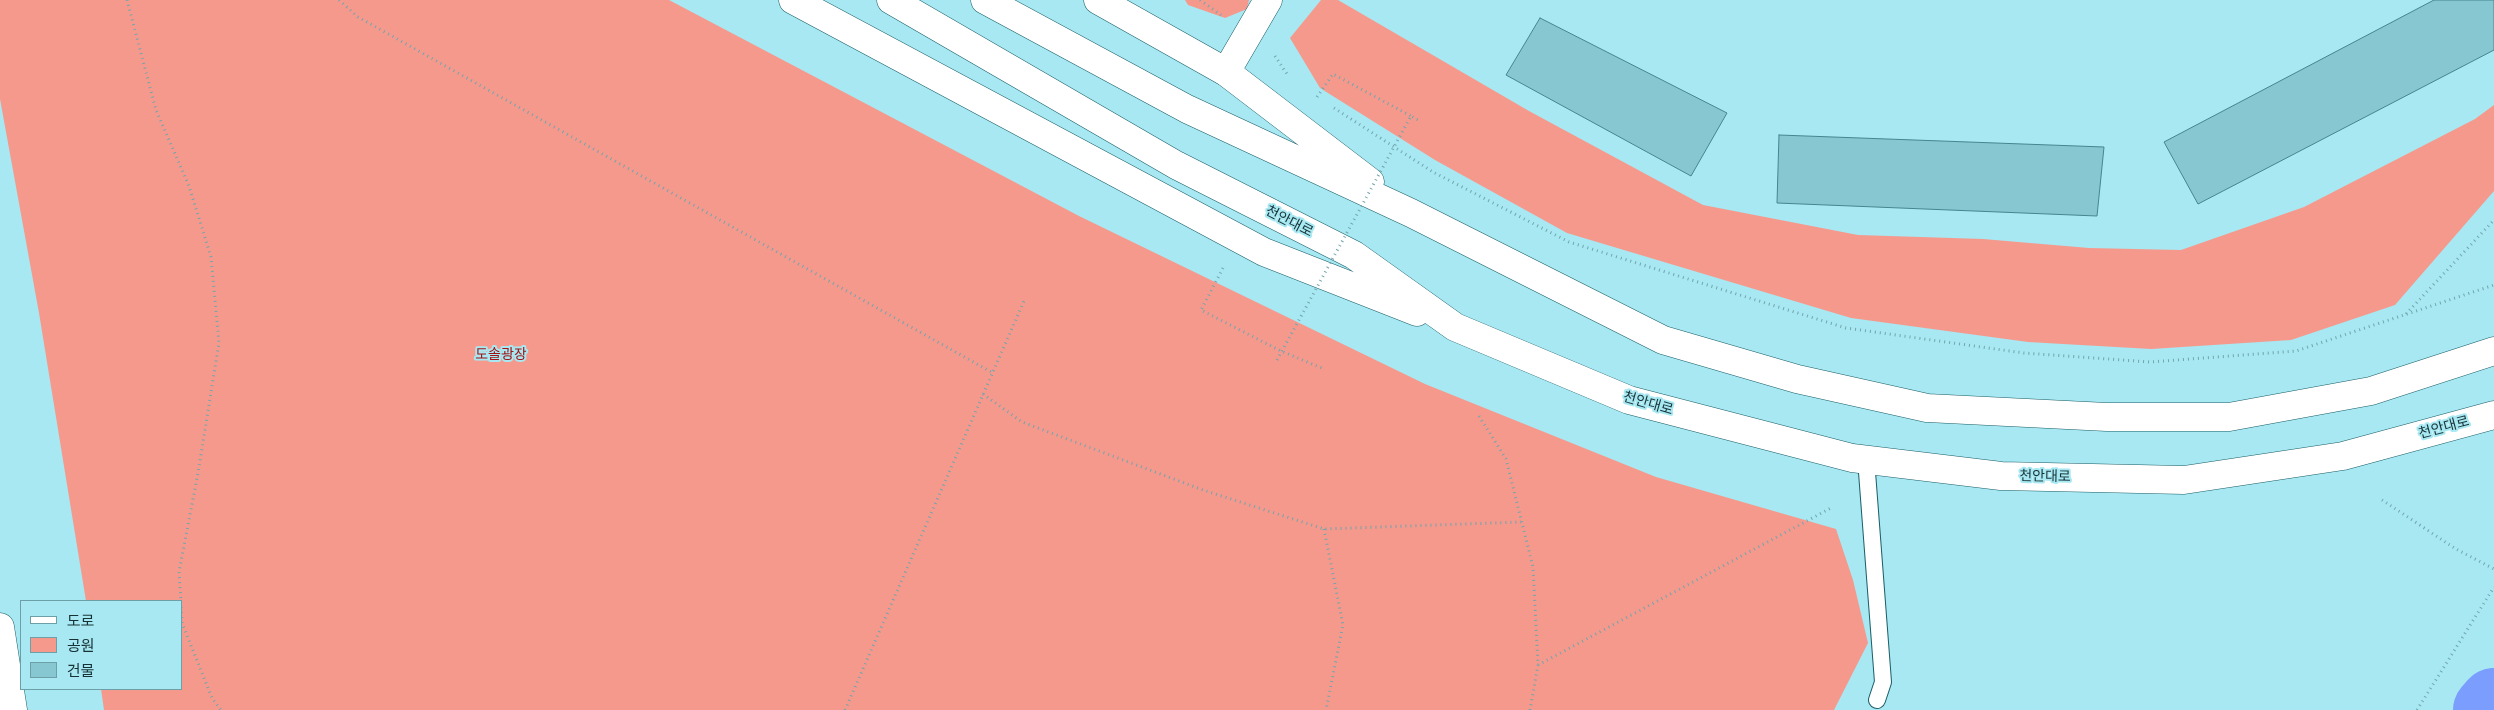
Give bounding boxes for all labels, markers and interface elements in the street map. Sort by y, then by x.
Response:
street label: 천안대로 [1262,203,1316,241]
park label: 도솔광장 [475,347,527,363]
street label: 천안대로 [1621,389,1675,419]
street label: 천안대로 [2417,413,2471,443]
street label: 천안대로 [2019,468,2071,486]
legend [20,600,182,690]
text: 도로 [67,612,95,630]
text: 공원 [67,637,95,655]
text: 건물 [67,662,95,680]

